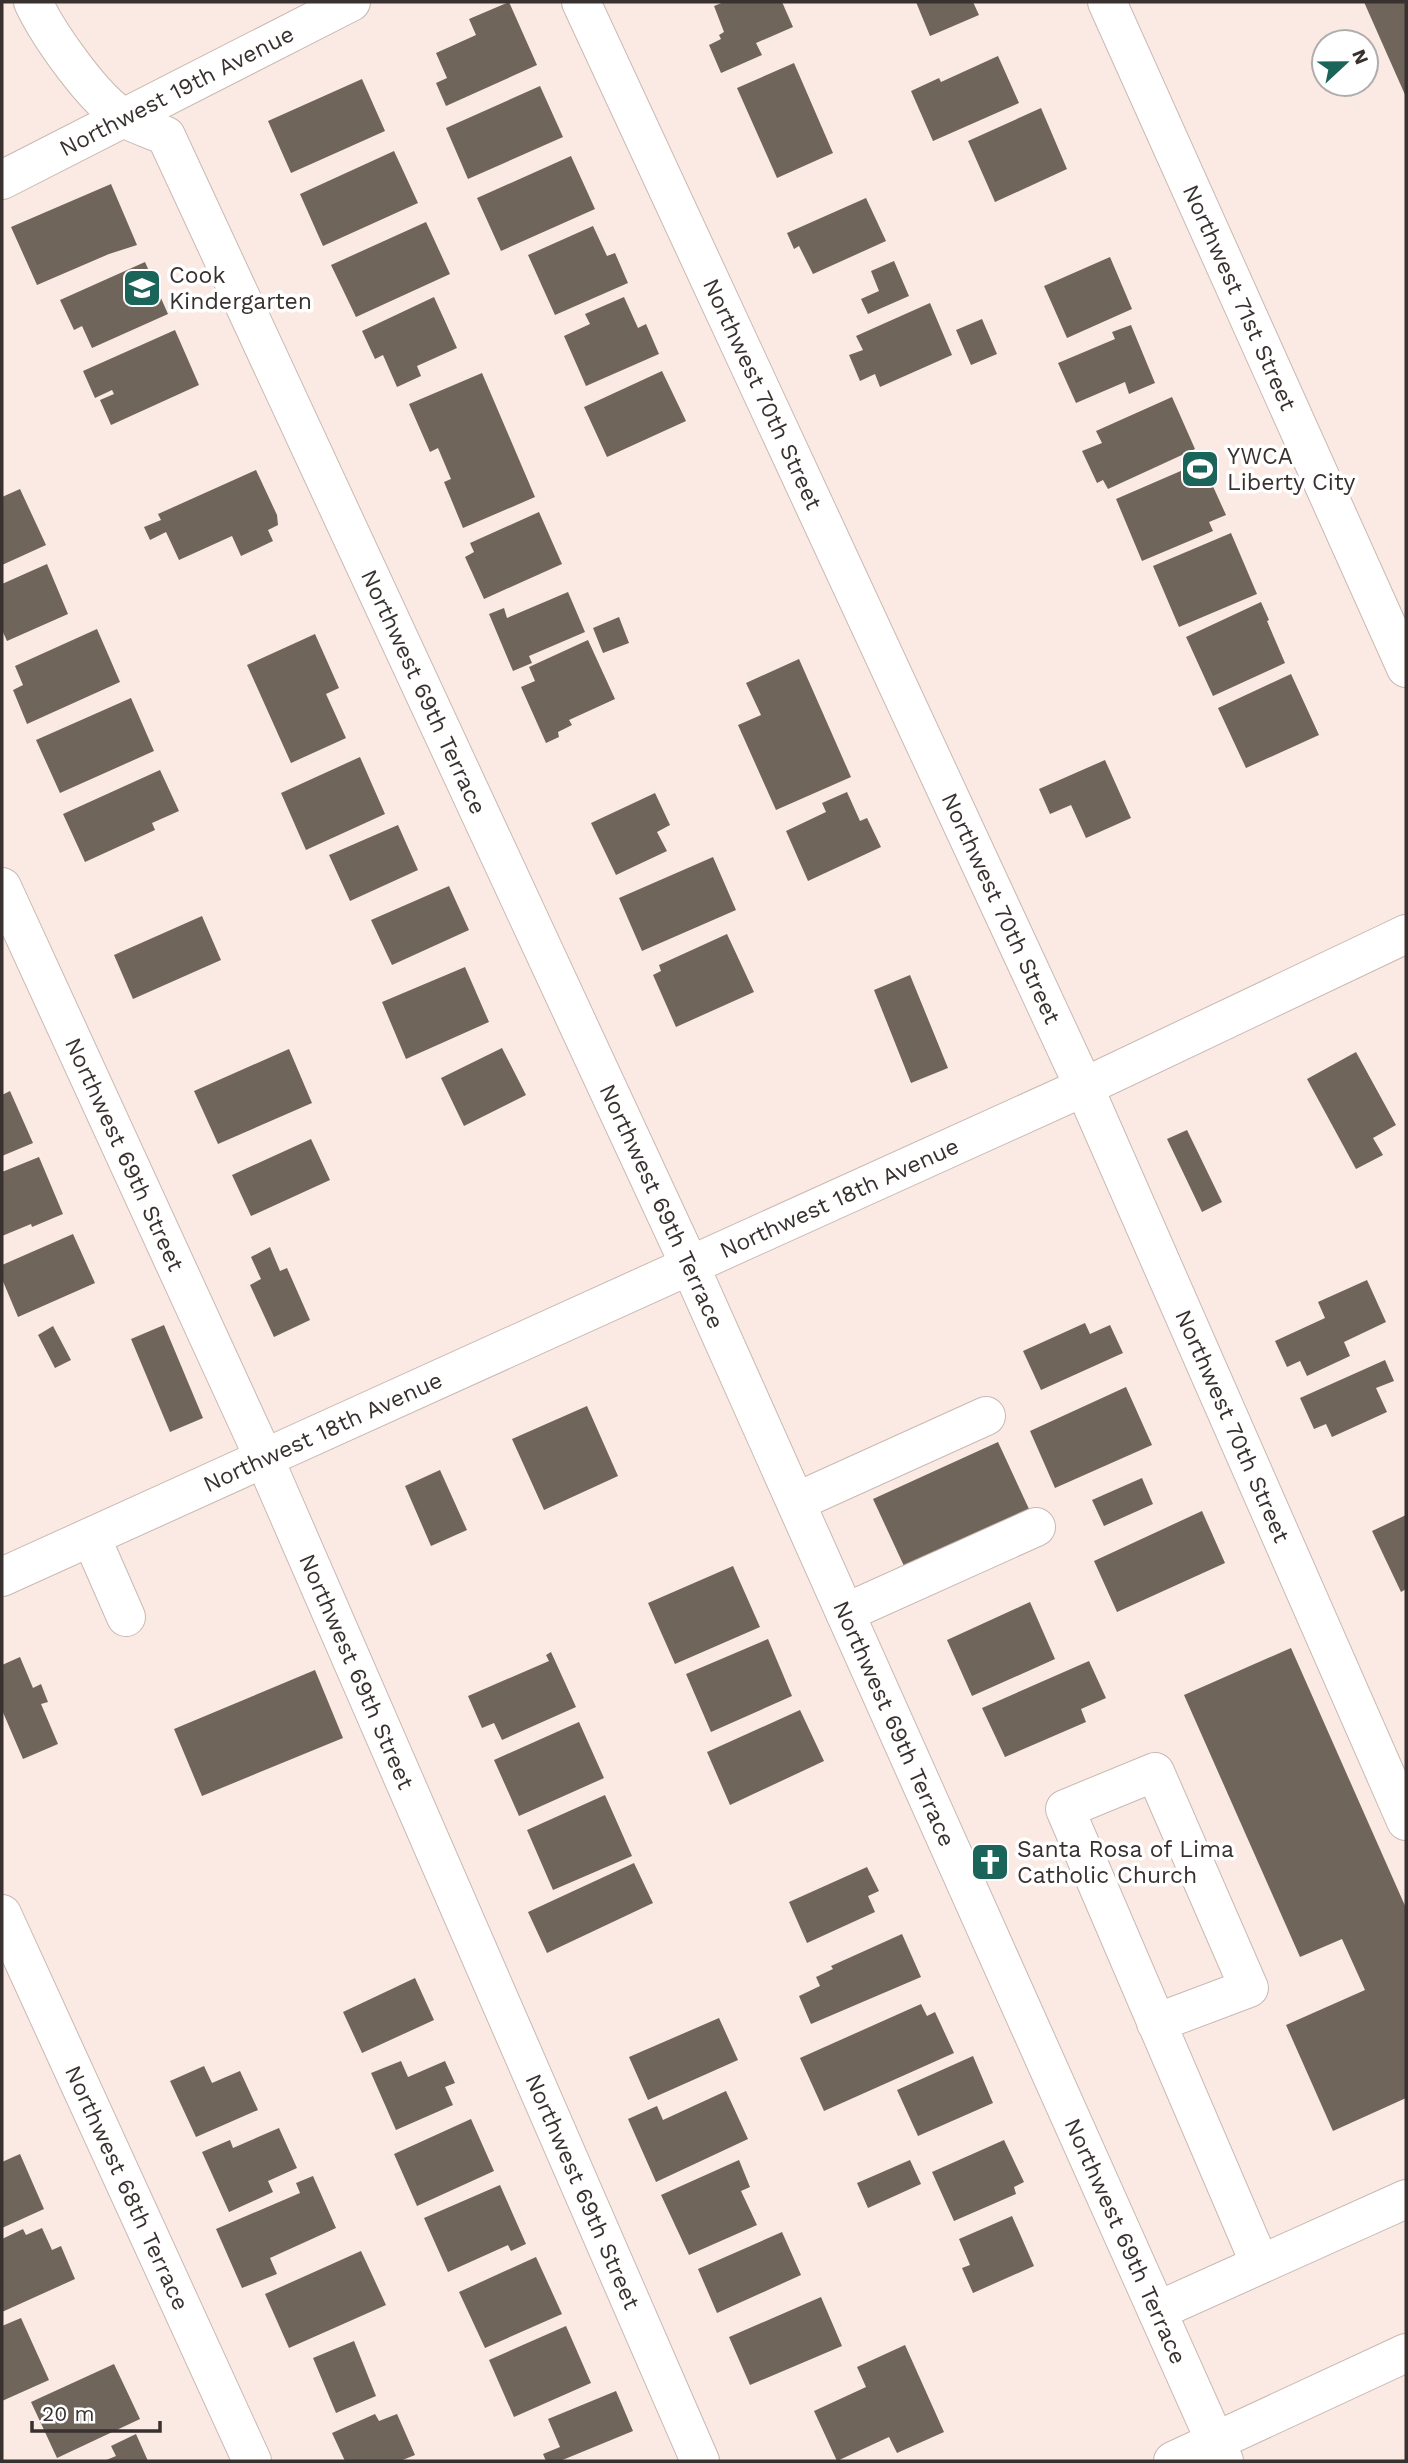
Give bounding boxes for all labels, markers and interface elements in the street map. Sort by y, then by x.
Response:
street label: Northwest 19th Avenue [55,20,299,162]
north arrow [1310,28,1380,98]
text: N [1347,46,1374,68]
street label: Northwest 71st Street [1177,181,1302,415]
place label: Cook Kindergarten [169,262,312,315]
school or university icon: Cook Kindergarten [121,267,163,309]
street label: Northwest 70th Street [697,274,828,514]
place label: YWCA Liberty City [1227,443,1356,496]
sports icon: YWCA Liberty City [1179,448,1221,490]
street label: Northwest 69th Terrace [355,566,492,818]
street label: Northwest 70th Street [936,789,1066,1029]
street label: Northwest 69th Street [59,1033,190,1276]
street label: Northwest 69th Terrace [594,1080,729,1333]
street label: Northwest 18th Avenue [716,1132,963,1264]
street label: Northwest 70th Street [1169,1305,1295,1547]
street label: Northwest 18th Avenue [199,1366,447,1498]
street label: Northwest 69th Street [293,1550,419,1794]
street label: Northwest 69th Terrace [827,1597,961,1851]
place label: Santa Rosa of Lima Catholic Church [1017,1836,1234,1889]
church icon: Santa Rosa of Lima Catholic Church [969,1841,1011,1883]
street label: Northwest 68th Terrace [59,2061,194,2315]
street label: Northwest 69th Street [519,2070,646,2314]
street label: Northwest 69th Terrace [1059,2114,1192,2368]
scale bar [32,2390,159,2434]
text: 20 m [42,2401,94,2426]

